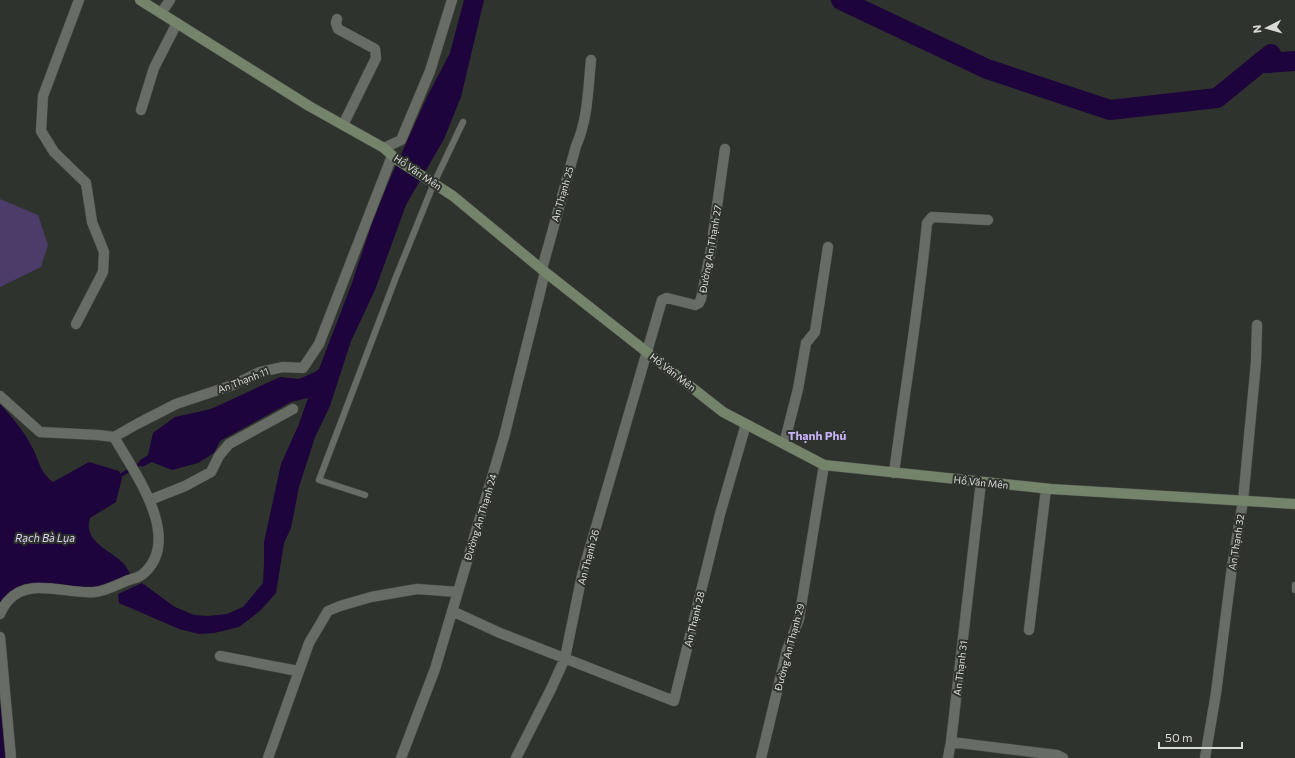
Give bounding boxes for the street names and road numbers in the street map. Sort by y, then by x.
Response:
street label: Hồ Văn Mên [392,152,444,192]
street label: An Thạnh 25 [548,165,576,223]
street label: Đường An Thạnh 27 [696,204,724,295]
street label: Hồ Văn Mên [648,350,698,394]
street label: An Thạnh 11 [216,365,270,395]
street label: Đường An Thạnh 24 [461,472,499,563]
street label: Hồ Văn Mên [953,473,1009,491]
street label: An Thạnh 32 [1226,513,1246,571]
street label: An Thạnh 26 [575,528,601,586]
street label: An Thạnh 28 [681,590,707,648]
street label: Đường An Thạnh 29 [771,602,806,693]
street label: An Thạnh 31 [951,640,969,696]

